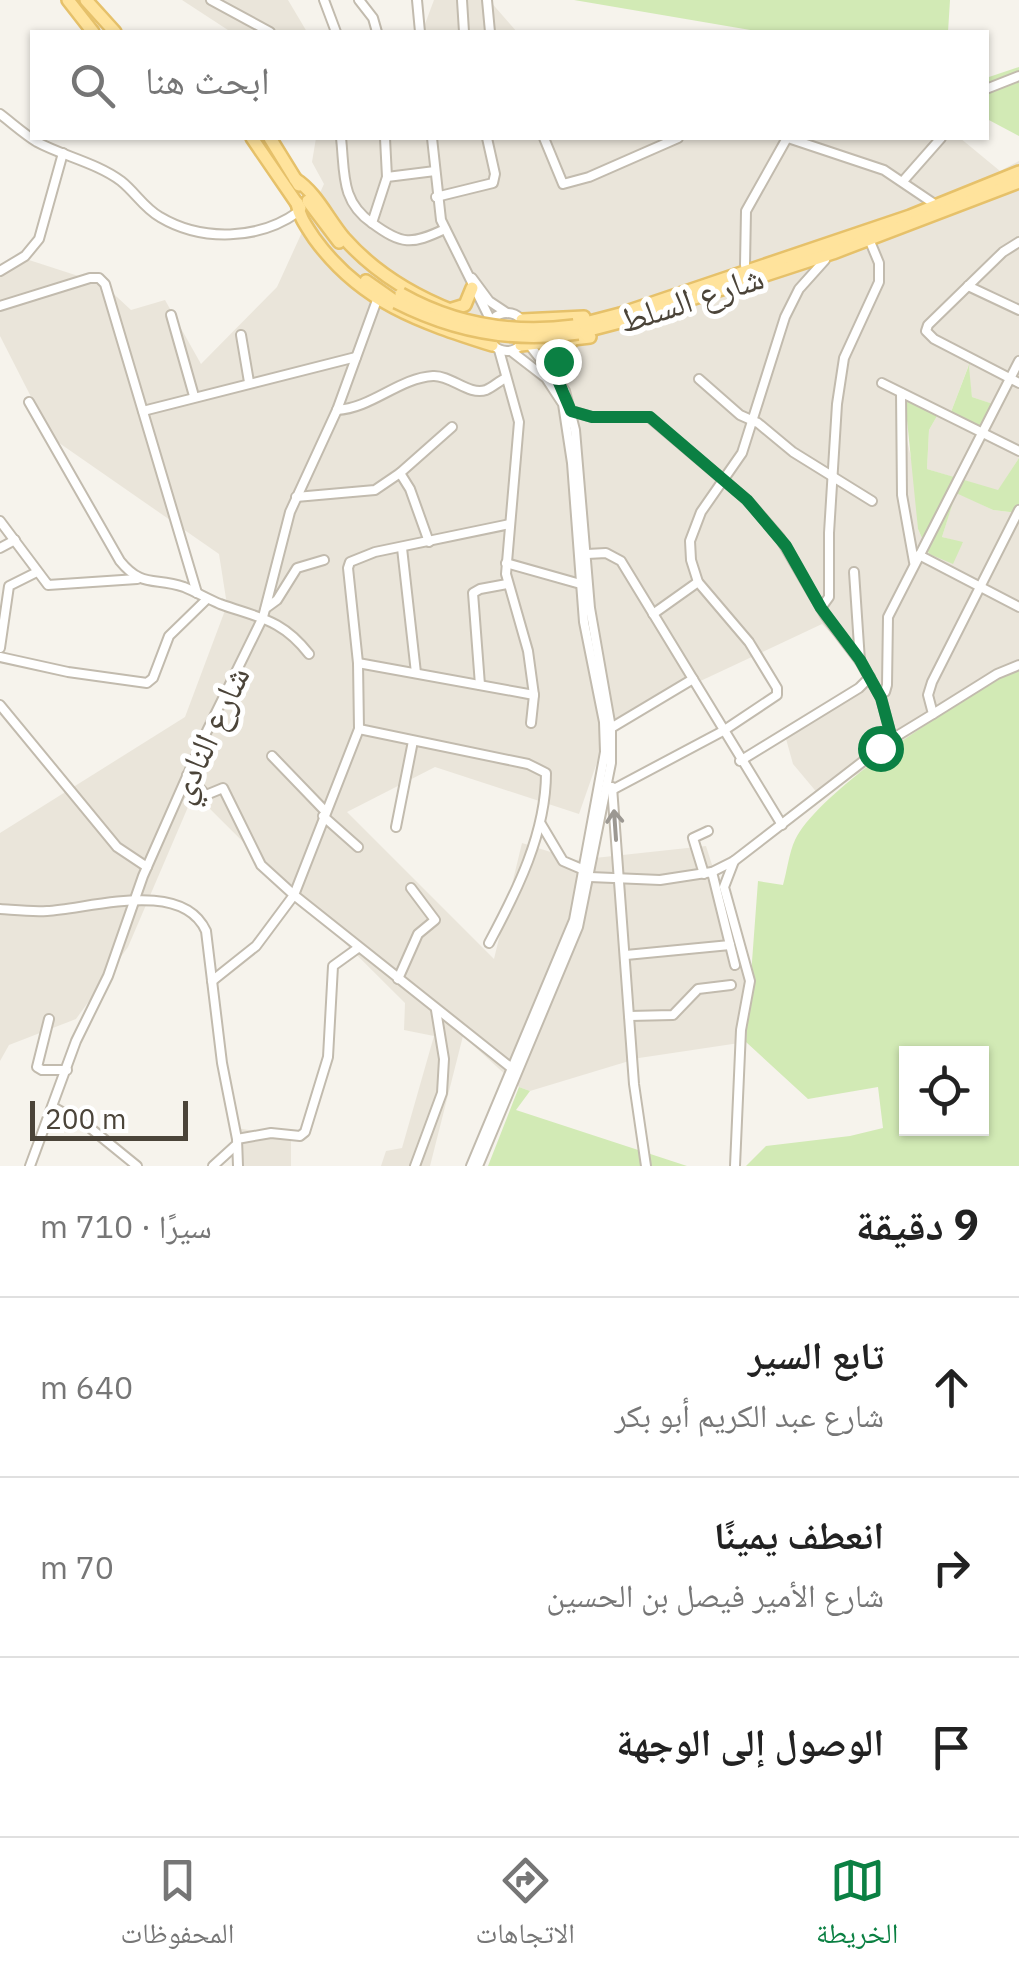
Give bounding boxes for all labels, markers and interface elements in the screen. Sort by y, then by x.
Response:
search box [30,30,989,140]
text: ابحث هنا [145,55,270,104]
icon: search [65,58,120,113]
street label: شارع السلط [613,253,769,343]
route end [536,339,582,385]
street label: شارع النادي [156,658,265,812]
route start [858,726,904,772]
one-way arrow [605,810,624,842]
map controls [899,1046,989,1136]
button: locate [899,1046,989,1136]
scale bar [30,1096,188,1140]
text: 200 m [45,1100,126,1137]
text: 9 دقيقة [856,1197,979,1252]
text: سيرًا · 710 m [40,1205,212,1247]
text: تابع السير [748,1330,884,1379]
icon: ahead [924,1360,979,1415]
text: 640 m [40,1366,133,1408]
text: شارع عبد الكريم أبو بكر [615,1394,884,1436]
text: انعطف يمينًا [714,1510,884,1559]
icon: right [924,1540,979,1595]
text: 70 m [40,1546,114,1588]
text: شارع الأمير فيصل بن الحسين [546,1574,884,1616]
text: الوصول إلى الوجهة [616,1717,884,1766]
icon: arrive [924,1720,979,1775]
tab: المحفوظات [121,1853,234,1961]
tab: الاتجاهات [476,1853,575,1961]
tab: الخريطة [816,1853,898,1961]

